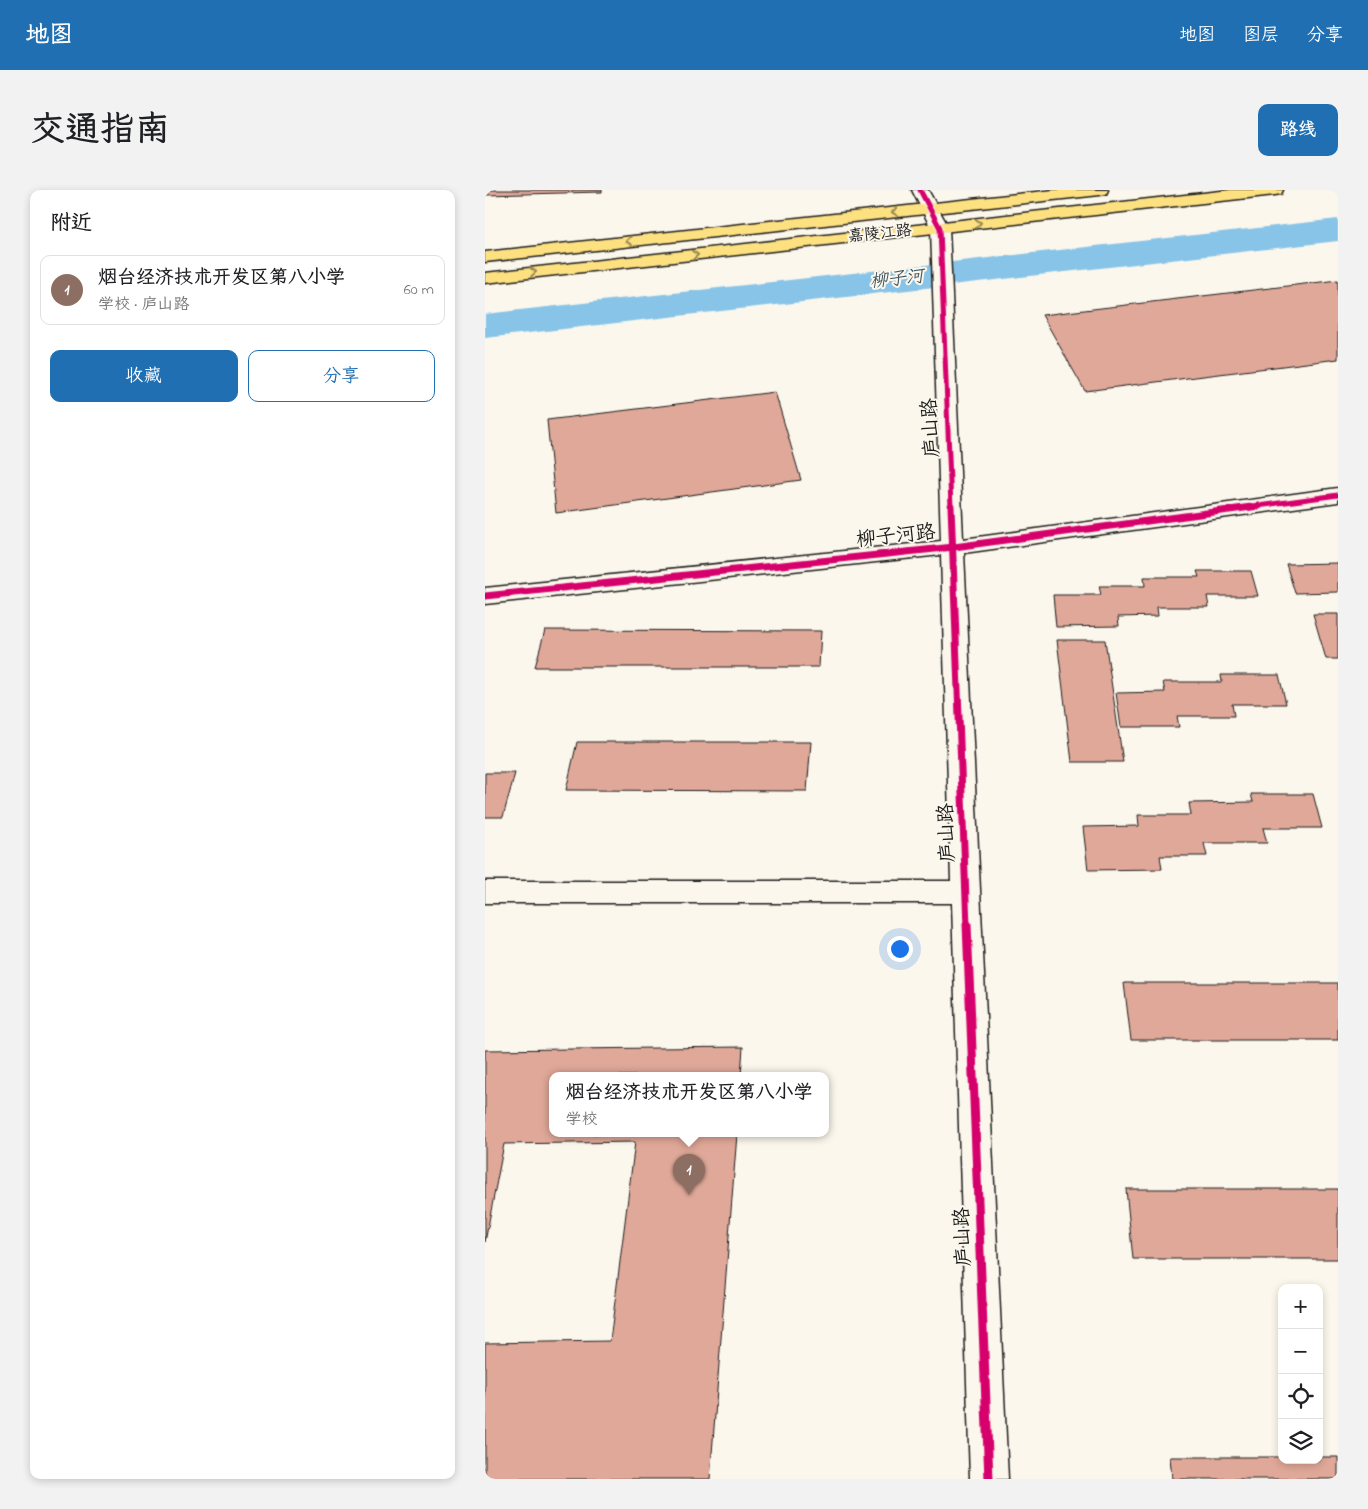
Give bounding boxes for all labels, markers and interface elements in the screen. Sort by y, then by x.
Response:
text: 地图 [25,19,73,54]
text: 地图 [1179,23,1215,49]
text: 图层 [1243,23,1279,49]
text: 分享 [1307,23,1343,49]
button: 路线 [1258,104,1338,156]
text: 交通指南 [30,106,170,157]
one-way arrow [891,207,899,218]
text: 附近 [50,209,92,239]
one-way arrow [975,218,983,229]
street label: 嘉陵江路 [847,219,913,249]
one-way arrow [625,235,633,246]
one-way arrow [691,250,699,261]
water label: 柳子河 [869,264,928,296]
text: 烟台经济技术开发区第八小学 [98,265,345,292]
one-way arrow [530,267,538,278]
text: 1 [64,278,70,302]
text: 60 m [404,278,434,302]
text: 学校 · 庐山路 [98,293,189,317]
button: 收藏 [50,350,238,402]
button: 分享 [248,350,435,402]
street label: 庐山路 [916,396,948,459]
street label: 柳子河路 [855,518,938,556]
street label: 庐山路 [932,802,964,863]
your location [887,936,913,962]
popup [549,1072,829,1137]
text: 烟台经济技术开发区第八小学 [565,1080,813,1107]
text: 学校 [565,1108,598,1132]
pin: 1 [673,1154,705,1195]
street label: 庐山路 [948,1206,980,1267]
map controls [1278,1284,1323,1464]
button: + [1278,1284,1323,1329]
button: − [1278,1329,1323,1374]
button: locate [1278,1374,1323,1419]
button: layers [1278,1419,1323,1464]

